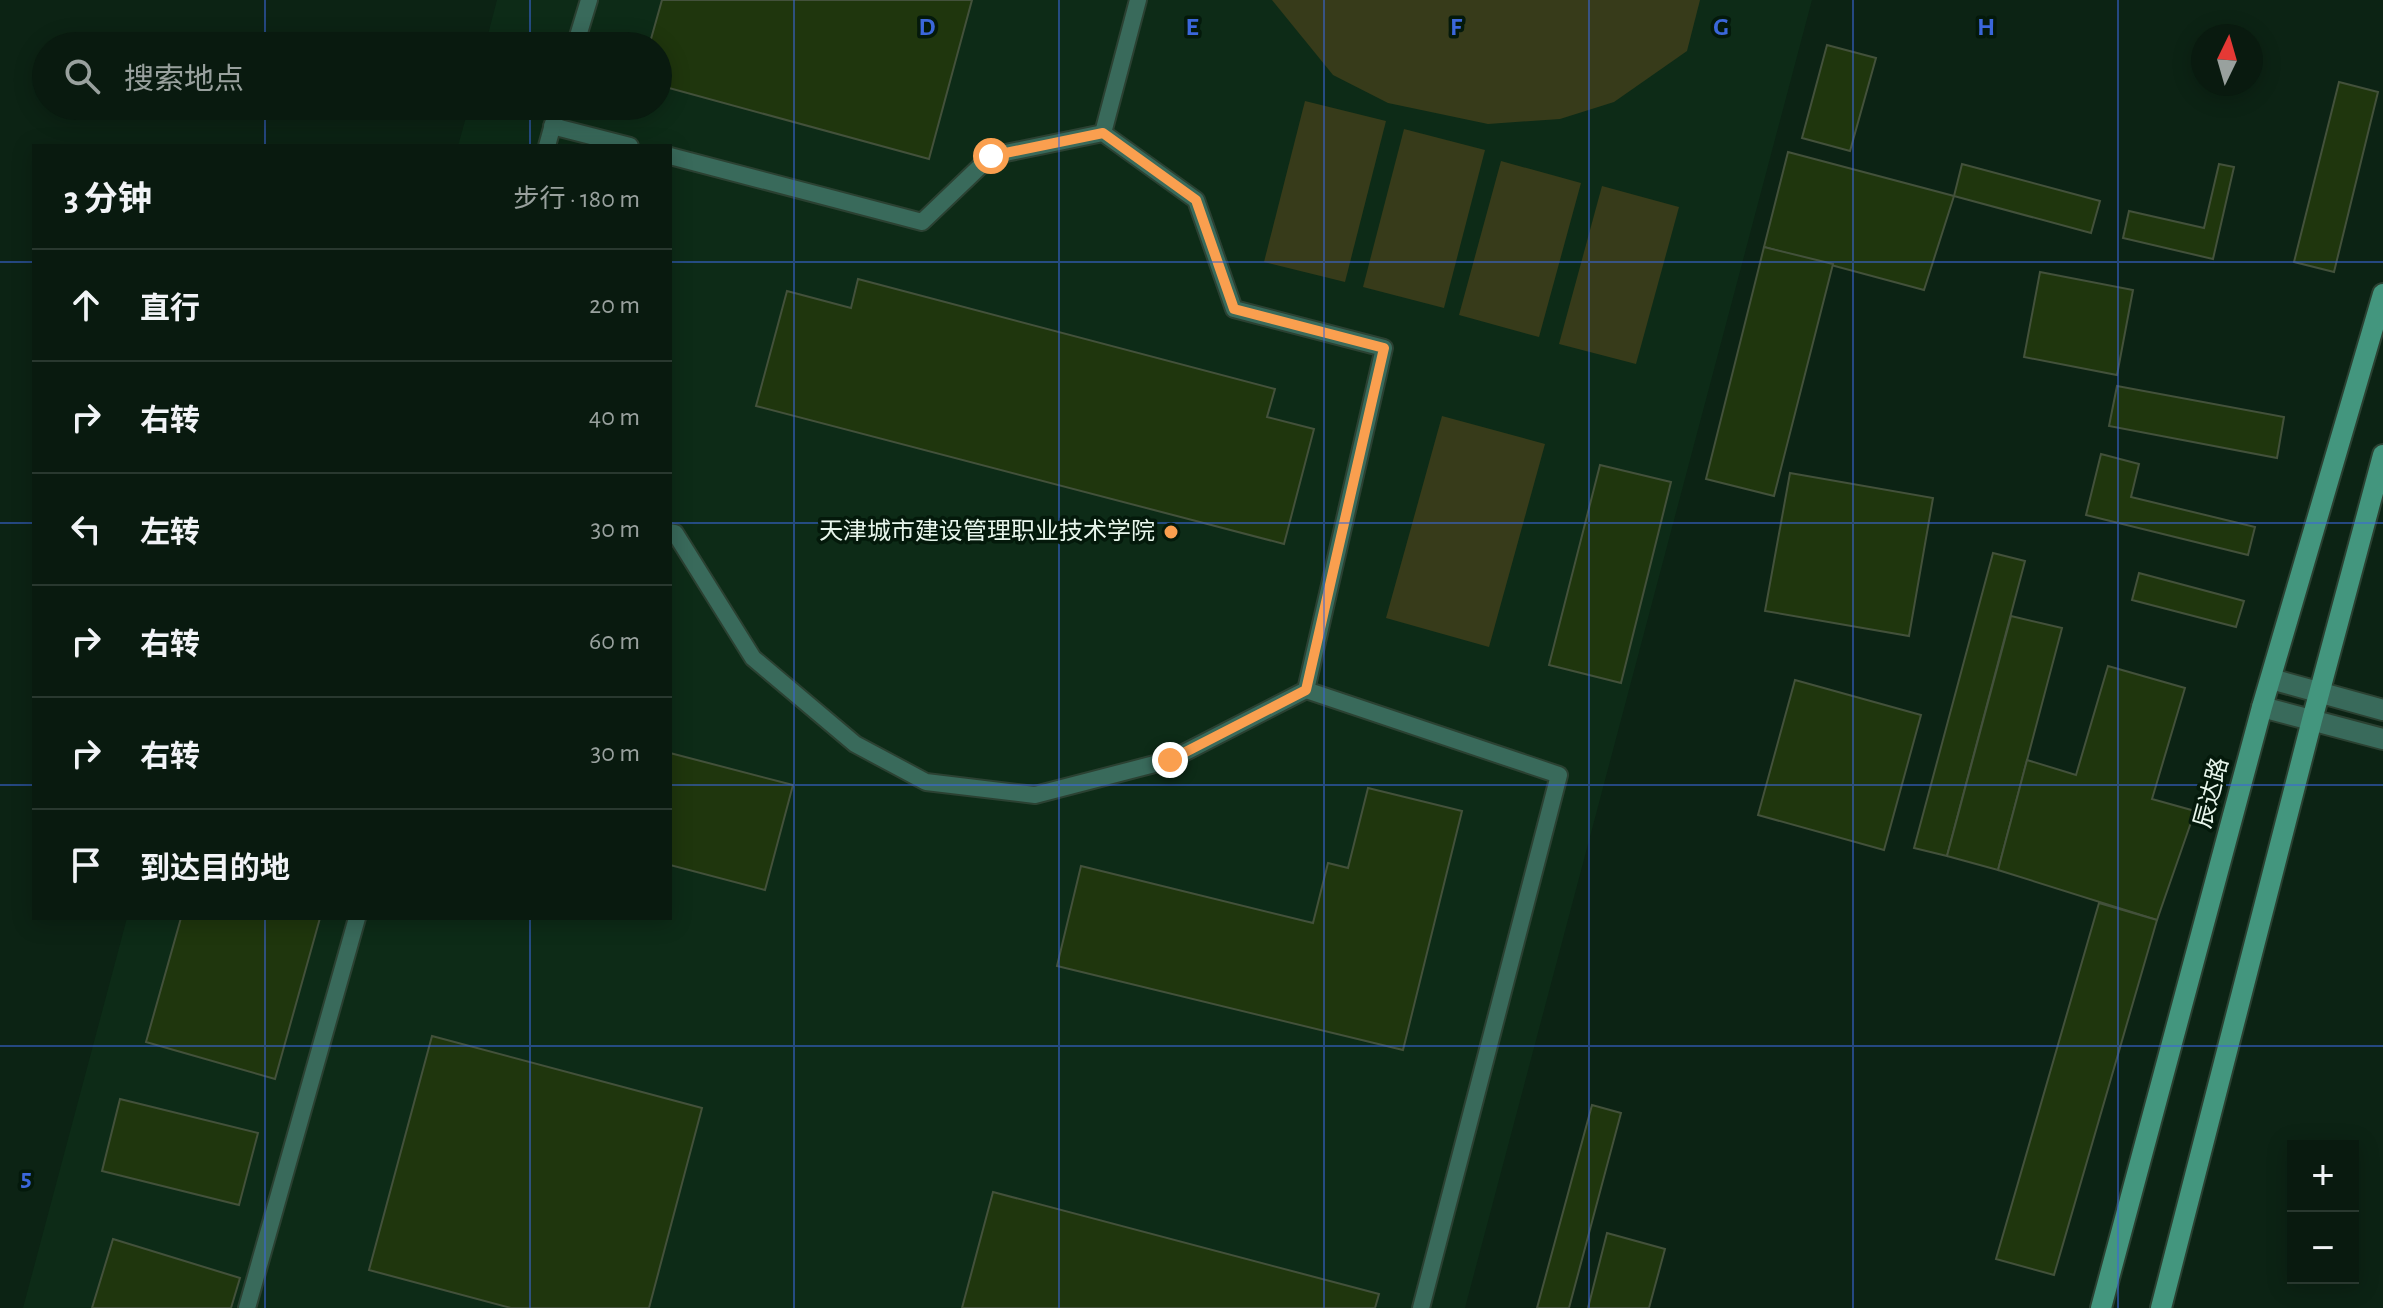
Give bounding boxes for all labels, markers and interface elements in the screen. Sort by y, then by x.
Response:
text: D [918,14,936,40]
text: E [1185,14,1199,40]
text: F [1450,14,1463,40]
text: G [1713,14,1729,40]
text: H [1977,14,1995,40]
north arrow [2191,24,2263,96]
search box [32,32,672,120]
icon: search [60,54,104,98]
text: 搜索地点 [124,65,244,95]
route start [973,138,1009,174]
text: 3 分钟 [64,183,152,217]
text: 步行 · 180 m [513,186,640,212]
icon: ahead [64,283,108,327]
text: 20 m [589,292,640,318]
text: 直行 [140,294,200,324]
icon: right [64,395,108,439]
text: 40 m [589,404,640,430]
text: 右转 [140,406,200,436]
icon: left [64,507,108,551]
text: 30 m [590,516,640,542]
text: 左转 [140,518,200,548]
place label: 天津城市建设管理职业技术学院 [819,518,1155,544]
marker: 天津城市建设管理职业技术学院 [1162,523,1180,541]
icon: right [64,619,108,663]
text: 60 m [589,628,640,654]
text: 右转 [140,630,200,660]
icon: right [64,731,108,775]
text: 30 m [590,740,640,766]
text: 右转 [140,742,200,772]
route end [1152,742,1188,778]
street label: 辰达路 [2189,755,2233,831]
icon: arrive [64,843,108,887]
text: 到达目的地 [140,854,290,884]
map controls [2287,1140,2359,1284]
button: + [2287,1140,2359,1212]
text: 5 [20,1165,32,1191]
button: − [2287,1212,2359,1284]

